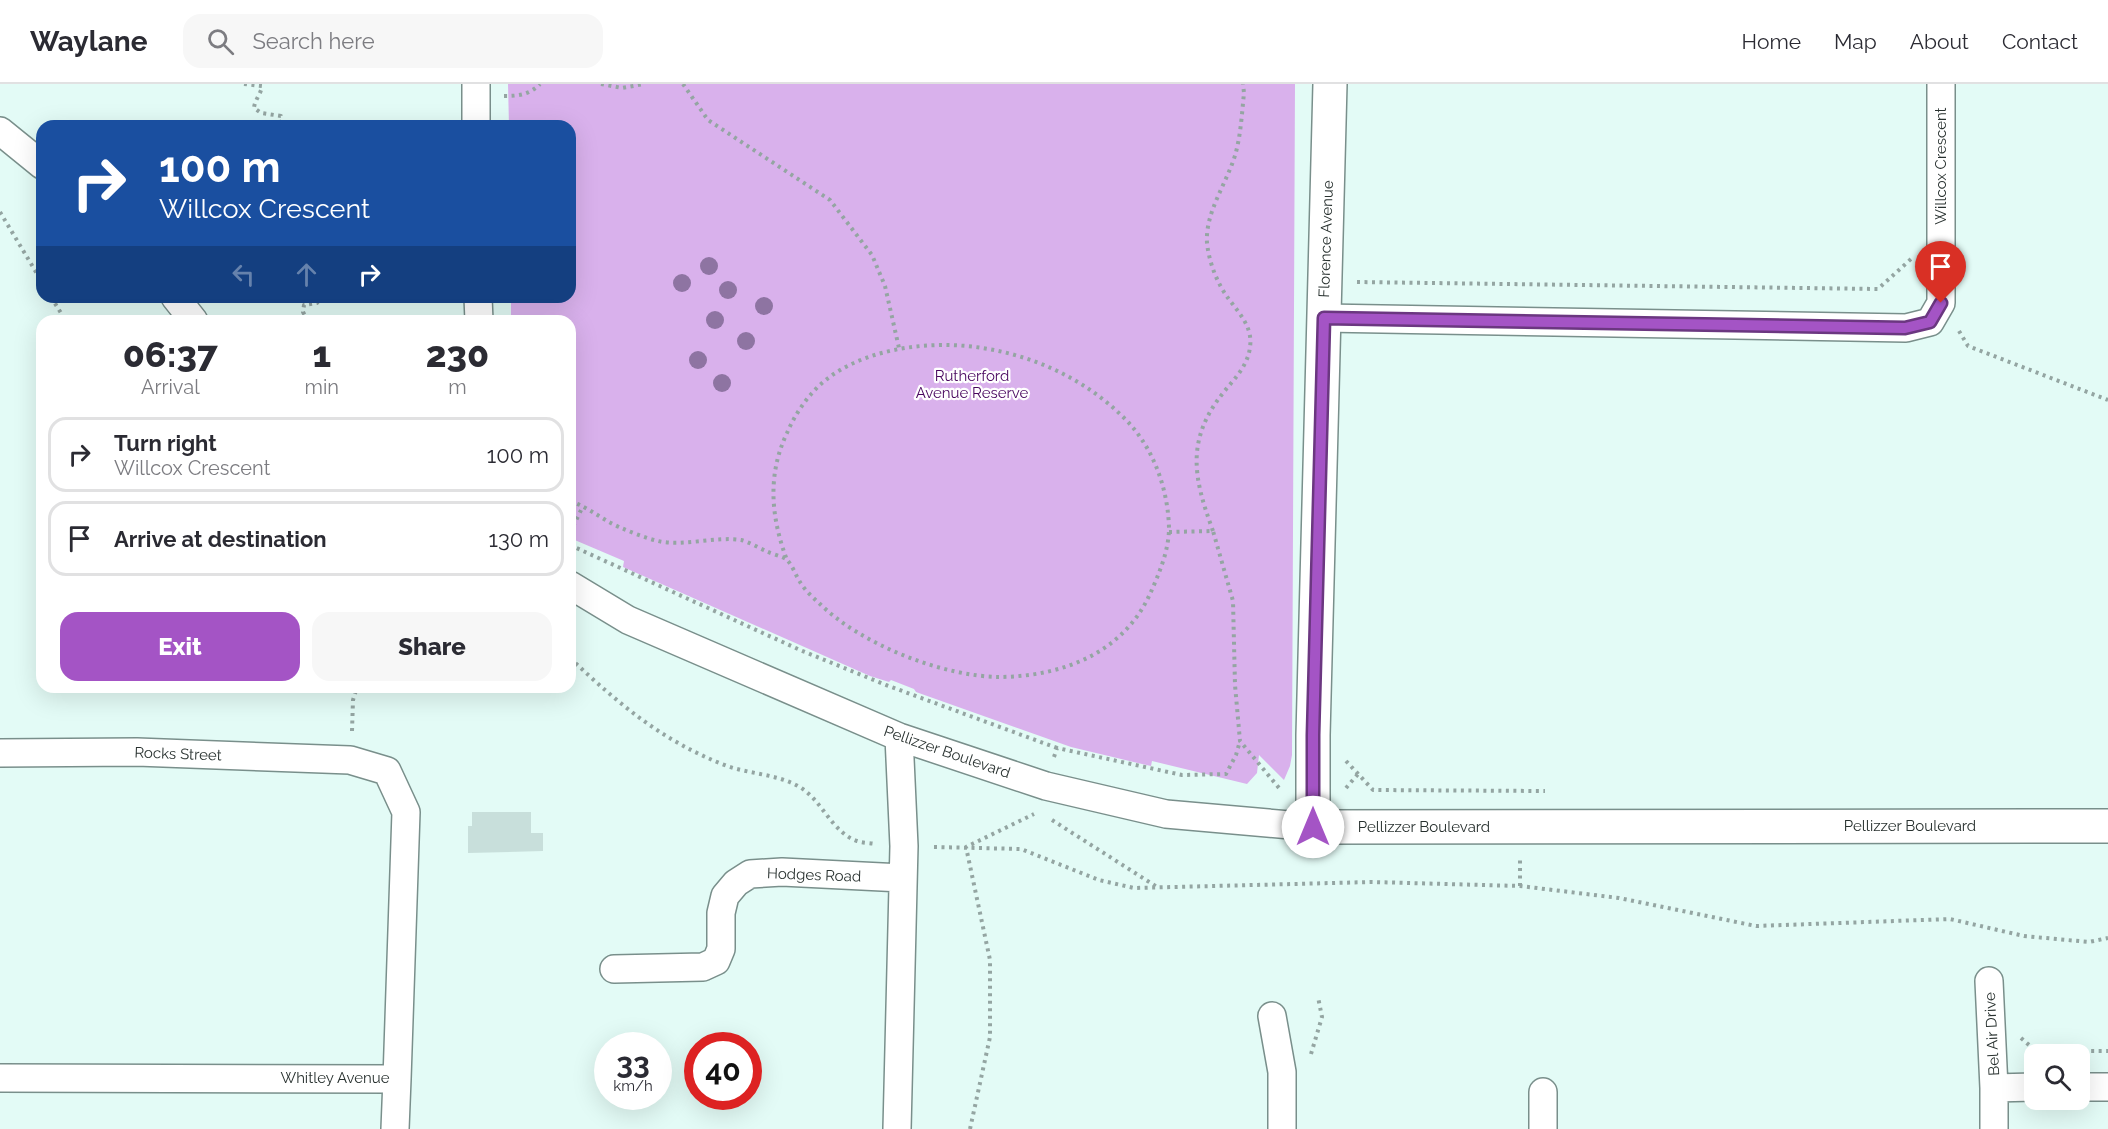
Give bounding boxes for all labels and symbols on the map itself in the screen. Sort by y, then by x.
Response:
street label: Willcox Crescent [1932,107,1950,225]
street label: Florence Avenue [1315,180,1337,298]
pin [1915,241,1966,303]
park label: Rutherford Avenue Reserve [916,367,1029,402]
street label: Pellizzer Boulevard [881,722,1013,782]
street label: Rocks Street [134,743,222,765]
position arrow [1281,795,1345,859]
street label: Pellizzer Boulevard [1844,817,1976,835]
street label: Pellizzer Boulevard [1358,818,1490,836]
street label: Hodges Road [767,864,861,886]
street label: Bel Air Drive [1981,992,2003,1076]
speed limit sign: 40 [684,1032,762,1110]
street label: Whitley Avenue [280,1069,390,1087]

